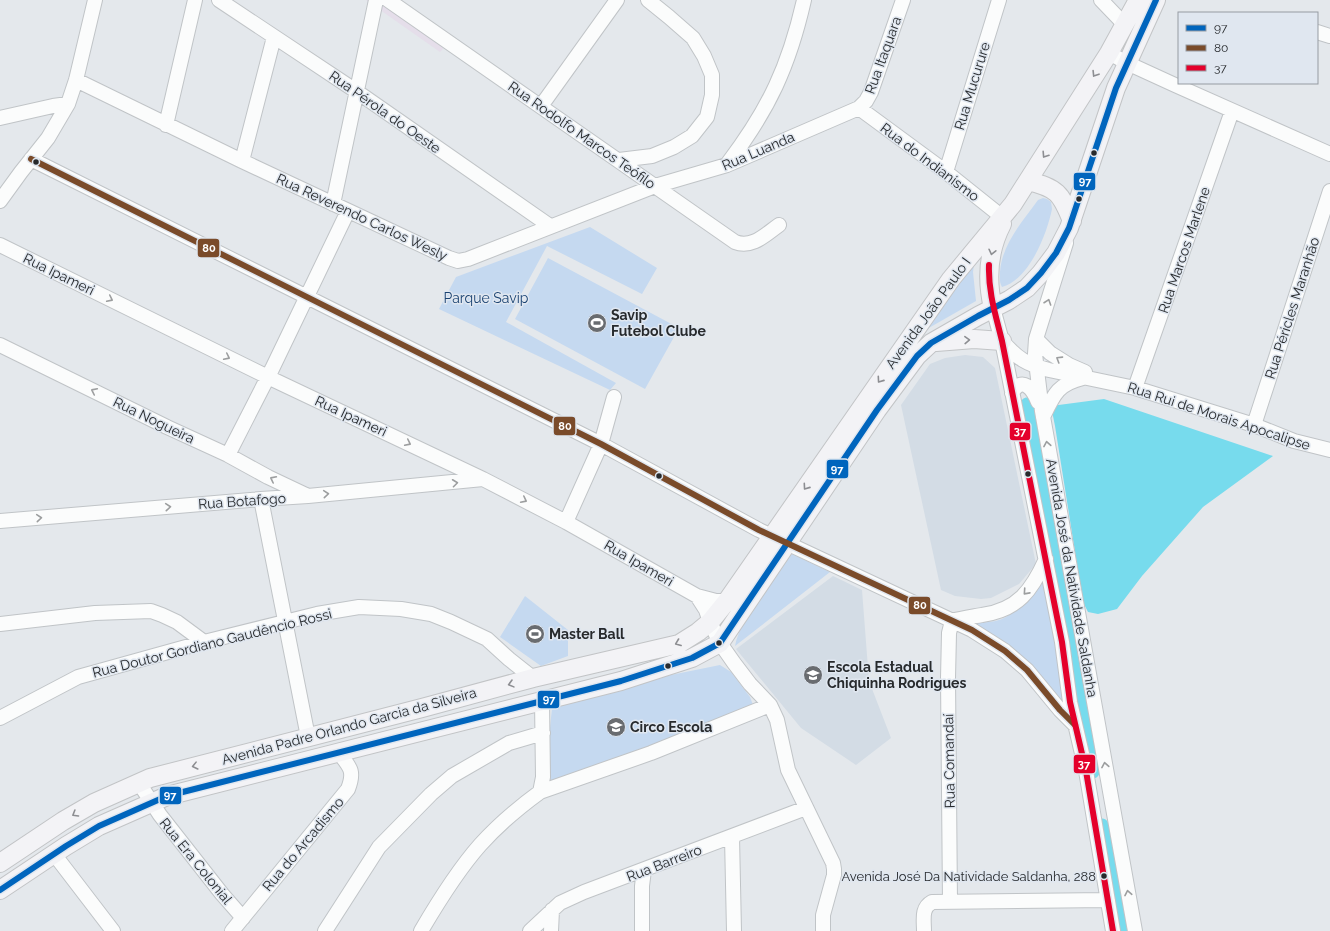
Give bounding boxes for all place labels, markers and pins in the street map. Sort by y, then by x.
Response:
unlabelled marker [1089,148,1099,158]
unlabelled marker [31,157,41,167]
unlabelled marker [1074,194,1084,204]
place label: Savip Futebol Clube [611,307,706,339]
sports icon: Savip Futebol Clube [586,312,608,334]
unlabelled marker [1023,469,1033,479]
unlabelled marker [654,471,664,481]
sports icon: Master Ball [524,623,546,645]
place label: Master Ball [549,626,625,642]
unlabelled marker [714,638,724,648]
place label: Escola Estadual Chiquinha Rodrigues [827,659,967,691]
unlabelled marker [663,661,673,671]
school or university icon: Escola Estadual Chiquinha Rodrigues [802,664,824,686]
school or university icon: Circo Escola [605,716,627,738]
place label: Circo Escola [630,719,712,735]
place label: Avenida José Da Natividade Saldanha, 288 [842,869,1096,884]
marker: Avenida José Da Natividade Saldanha, 288 [1099,871,1109,881]

